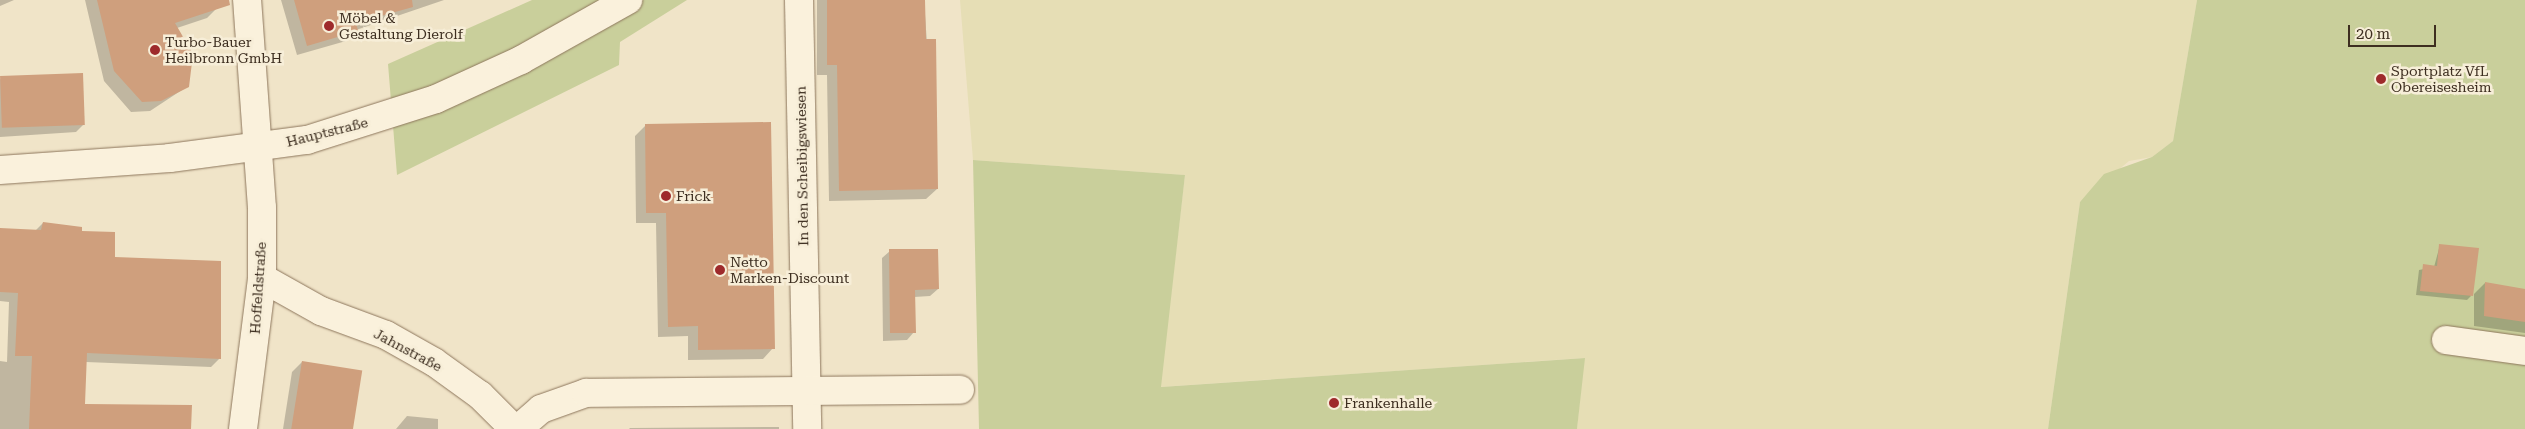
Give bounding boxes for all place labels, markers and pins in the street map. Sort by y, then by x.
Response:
place label: Möbel & Gestaltung Dierolf [339,10,463,42]
marker: Möbel & Gestaltung Dierolf [323,20,335,32]
place label: Turbo-Bauer Heilbronn GmbH [165,34,282,66]
marker: Turbo-Bauer Heilbronn GmbH [149,44,161,56]
place label: Sportplatz VfL Obereisesheim [2391,63,2492,95]
marker: Sportplatz VfL Obereisesheim [2375,73,2387,85]
place label: Frick [676,188,711,204]
marker: Frick [660,190,672,202]
place label: Netto Marken-Discount [730,254,849,286]
marker: Netto Marken-Discount [714,264,726,276]
place label: Frankenhalle [1344,395,1432,411]
marker: Frankenhalle [1328,397,1340,409]

